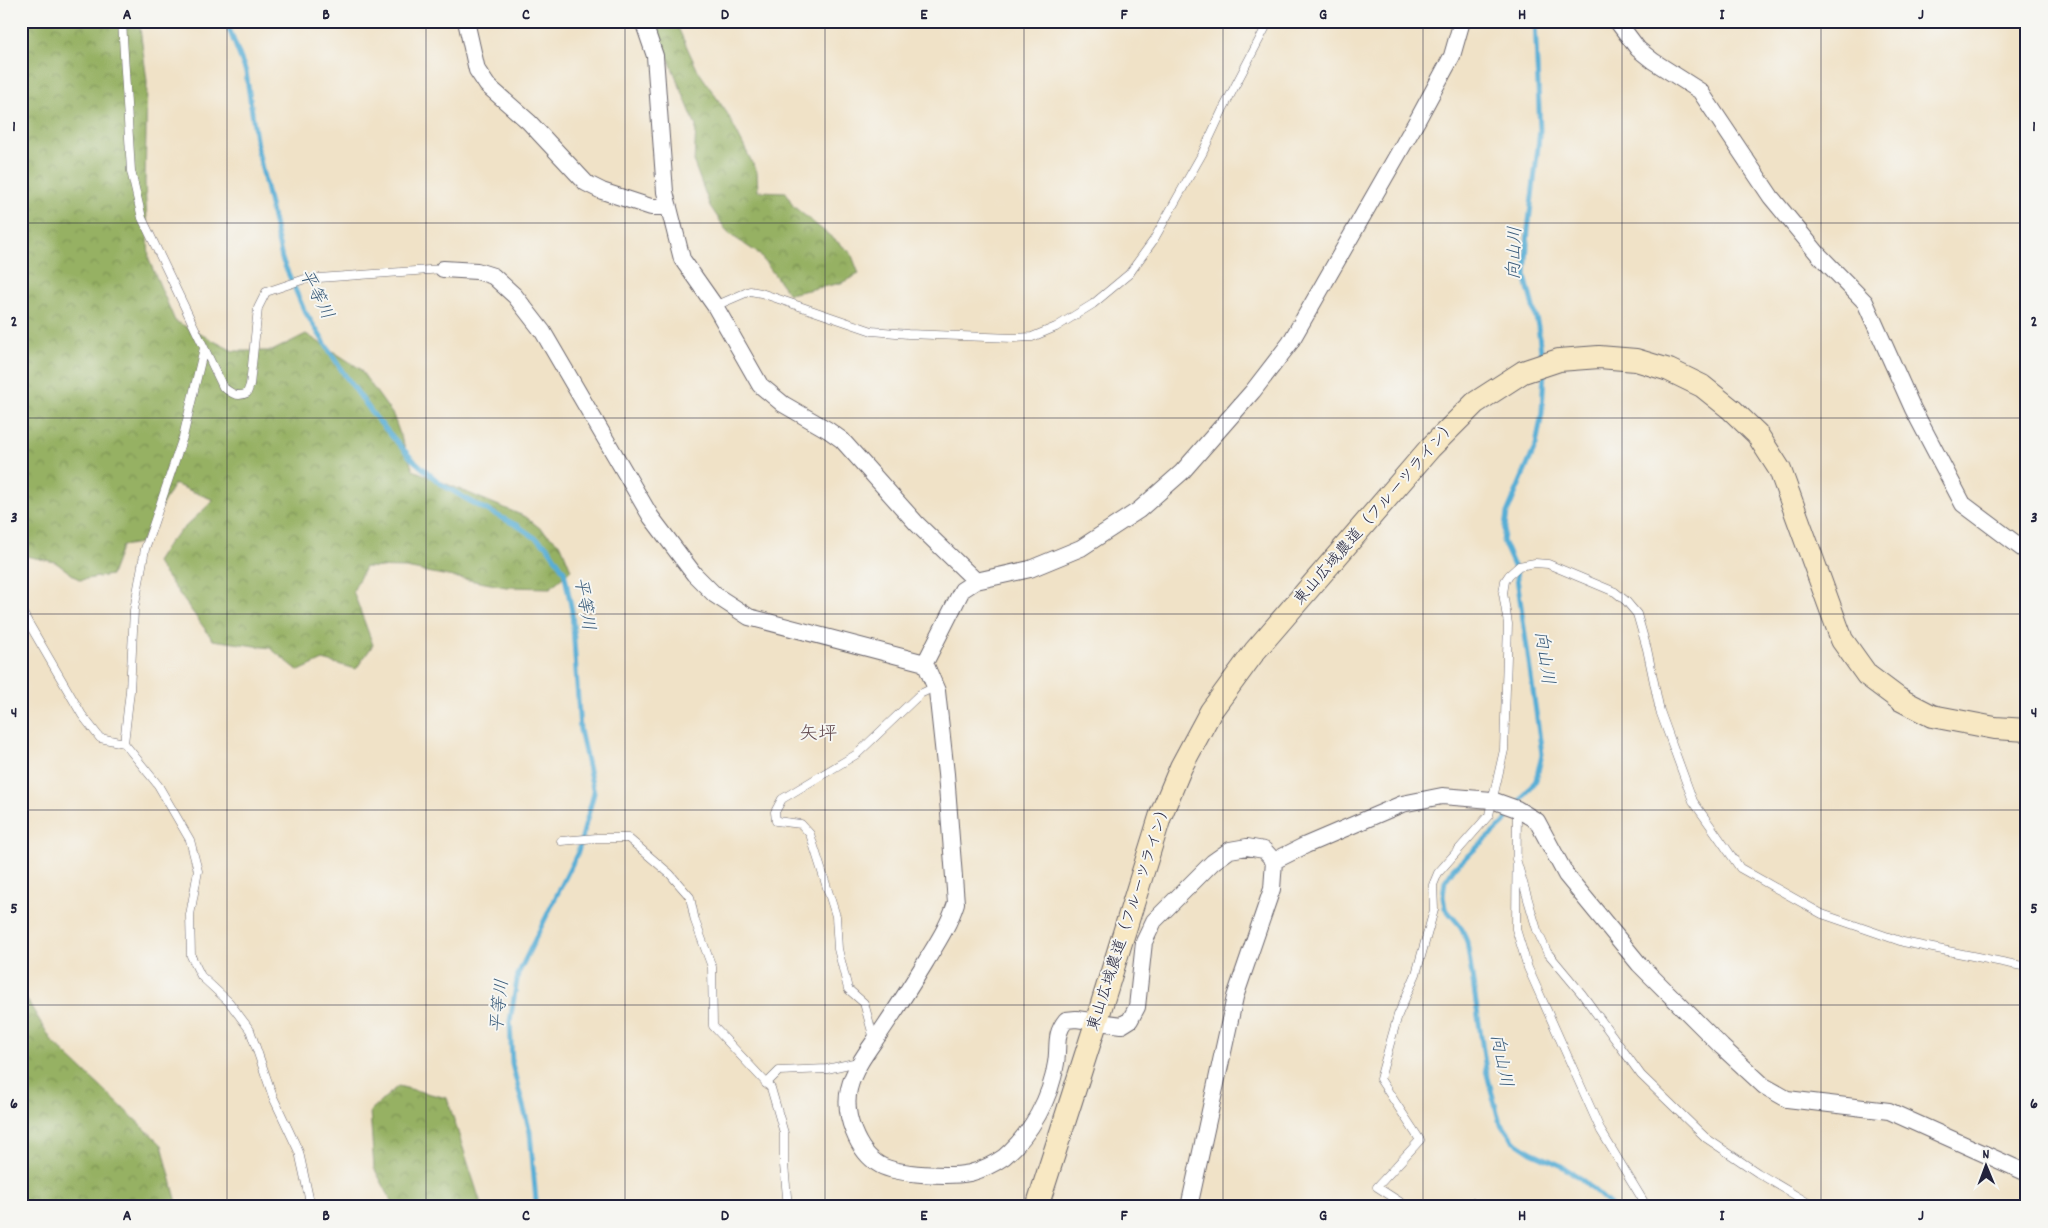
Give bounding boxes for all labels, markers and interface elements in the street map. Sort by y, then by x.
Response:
text: A [123,4,132,27]
text: B [322,4,330,27]
text: C [522,4,530,27]
text: D [721,4,730,27]
text: E [920,4,928,27]
text: F [1120,4,1128,27]
text: G [1319,4,1327,27]
text: H [1518,4,1526,27]
text: I [1720,4,1726,27]
text: J [1918,4,1924,27]
text: 1 [12,116,16,139]
text: 1 [2032,116,2036,139]
water label: 向山川 [1503,226,1529,280]
water label: 平等川 [292,265,338,325]
text: 2 [11,311,18,334]
text: 2 [2031,311,2038,334]
street label: 東山広域農道（フルーツライン） [1289,415,1463,611]
text: 3 [10,507,18,530]
text: 3 [2030,507,2038,530]
water label: 平等川 [566,575,600,633]
water label: 向山川 [1527,630,1559,686]
text: 4 [11,702,17,725]
text: 4 [2031,702,2037,725]
district label: 矢坪 [799,722,837,749]
street label: 東山広域農道（フルーツライン） [1082,800,1178,1034]
text: 5 [10,898,18,921]
text: 5 [2030,898,2038,921]
water label: 平等川 [486,978,516,1034]
water label: 向山川 [1483,1032,1517,1090]
text: 6 [10,1093,18,1116]
text: 6 [2030,1093,2038,1116]
north arrow [1960,1140,2010,1190]
text: N [1982,1145,1990,1165]
text: A [123,1205,132,1228]
text: B [322,1205,330,1228]
text: C [522,1205,530,1228]
text: D [721,1205,730,1228]
text: E [920,1205,928,1228]
text: F [1120,1205,1128,1228]
text: G [1319,1205,1327,1228]
text: H [1518,1205,1526,1228]
text: I [1720,1205,1726,1228]
text: J [1918,1205,1924,1228]

